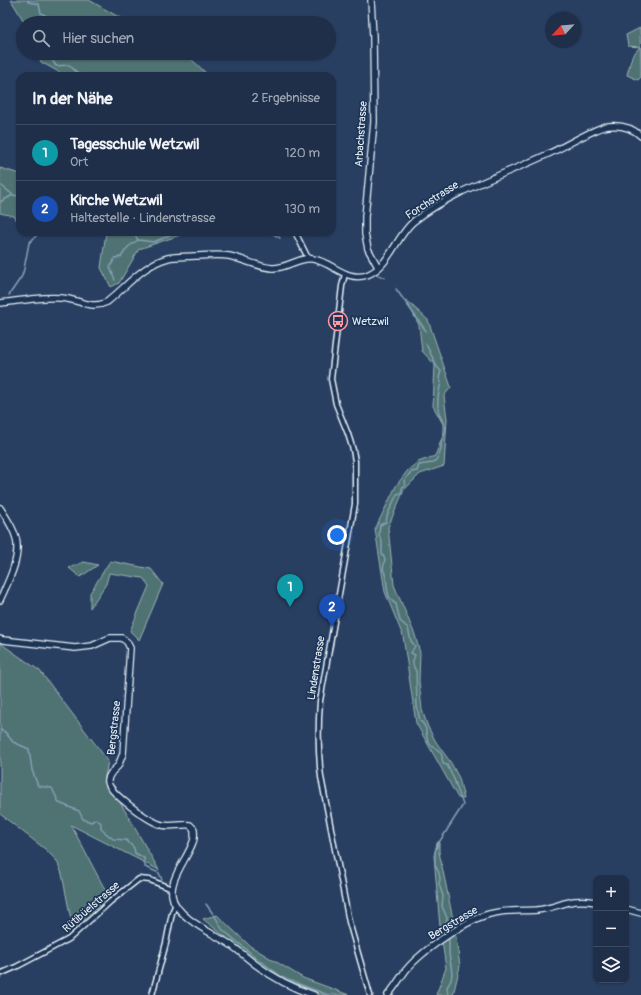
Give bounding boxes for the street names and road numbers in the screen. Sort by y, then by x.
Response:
street label: Arbachstrasse [352,100,370,167]
street label: Forchstrasse [403,178,461,222]
street label: Lindenstrasse [305,634,328,701]
street label: Bergstrasse [105,700,123,756]
street label: Rütibüelstrasse [60,878,123,935]
street label: Bergstrasse [426,903,480,943]

